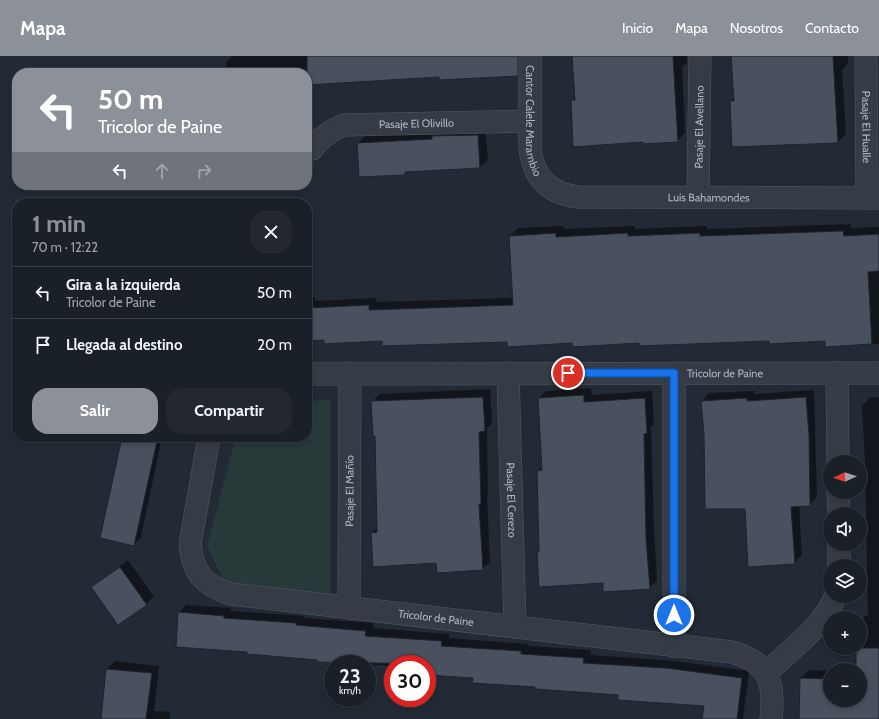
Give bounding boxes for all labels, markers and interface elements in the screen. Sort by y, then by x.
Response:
text: Mapa [20,17,66,40]
text: Inicio [622,19,653,37]
text: Mapa [675,19,708,37]
text: Nosotros [730,19,783,37]
text: Contacto [805,19,859,37]
street label: Cantor Calele Marambio [523,65,545,179]
text: 50 m [98,82,163,116]
icon: left [32,84,84,136]
street label: Pasaje El Avellano [691,85,707,169]
street label: Pasaje El Hualle [859,91,874,164]
text: Tricolor de Paine [98,116,222,138]
street label: Pasaje El Olivillo [379,116,454,131]
icon: left [109,160,131,182]
icon: ahead [151,160,173,182]
icon: right [193,160,215,182]
street label: Luis Bahamondes [668,190,750,205]
text: 1 min [32,209,86,238]
button: close [250,211,292,253]
text: 70 m · 12:22 [32,239,98,255]
text: Gira a la izquierda [66,276,180,294]
icon: left [32,282,54,304]
text: 50 m [257,284,292,302]
text: Tricolor de Paine [66,294,156,310]
icon: arrive [32,334,54,356]
text: Llegada al destino [66,336,182,354]
text: 20 m [257,336,292,354]
pin [551,356,585,390]
icon: arrive [557,362,579,384]
street label: Tricolor de Paine [687,366,763,380]
button: Salir [32,388,158,434]
button: Compartir [166,388,292,434]
street label: Pasaje El Mañío [342,455,357,527]
north arrow [823,455,867,499]
map controls [823,455,867,707]
street label: Pasaje El Cerezo [503,462,520,538]
button: sound [823,507,867,551]
button: layers [823,559,867,603]
position arrow [653,594,695,636]
street label: Tricolor de Paine [397,606,475,629]
button: + [823,611,867,655]
speed limit sign: 30 [384,655,436,707]
button: − [823,663,867,707]
text: 23 [339,664,361,688]
text: km/h [339,684,361,697]

